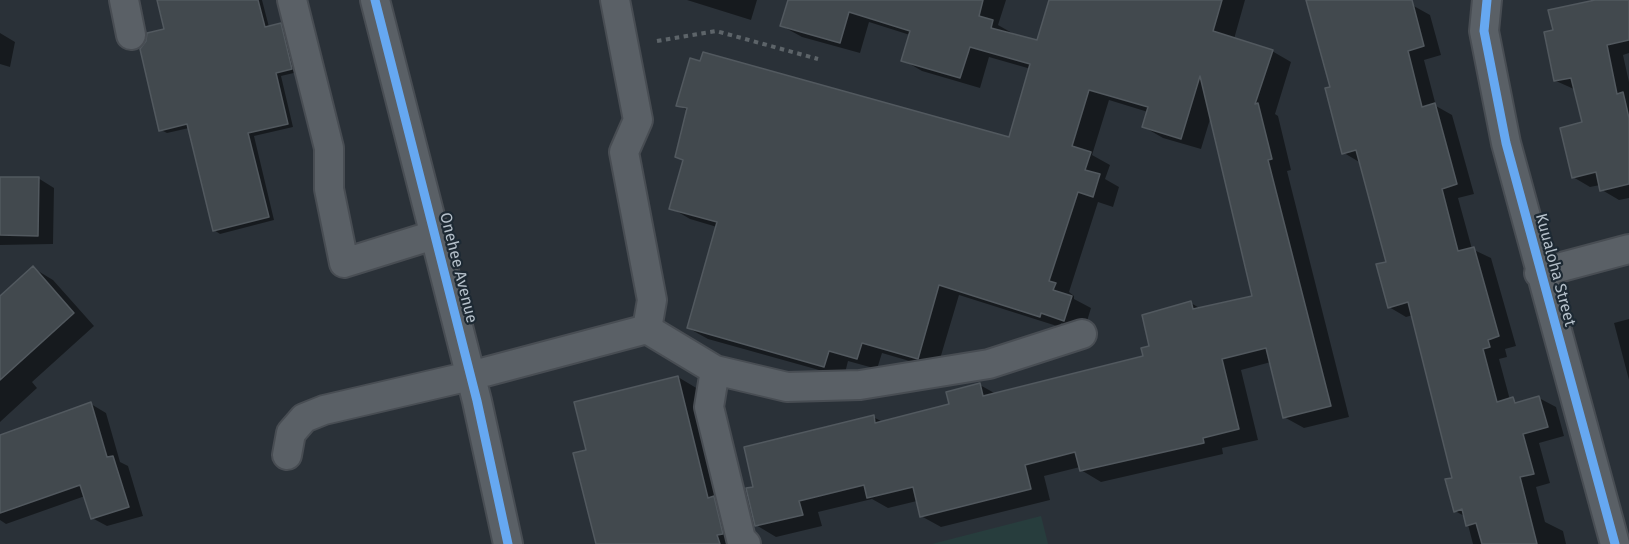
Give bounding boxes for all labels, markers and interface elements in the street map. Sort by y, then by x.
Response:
street label: Onehee Avenue [435,211,481,325]
street label: Kuualoha Street [1531,211,1579,329]

